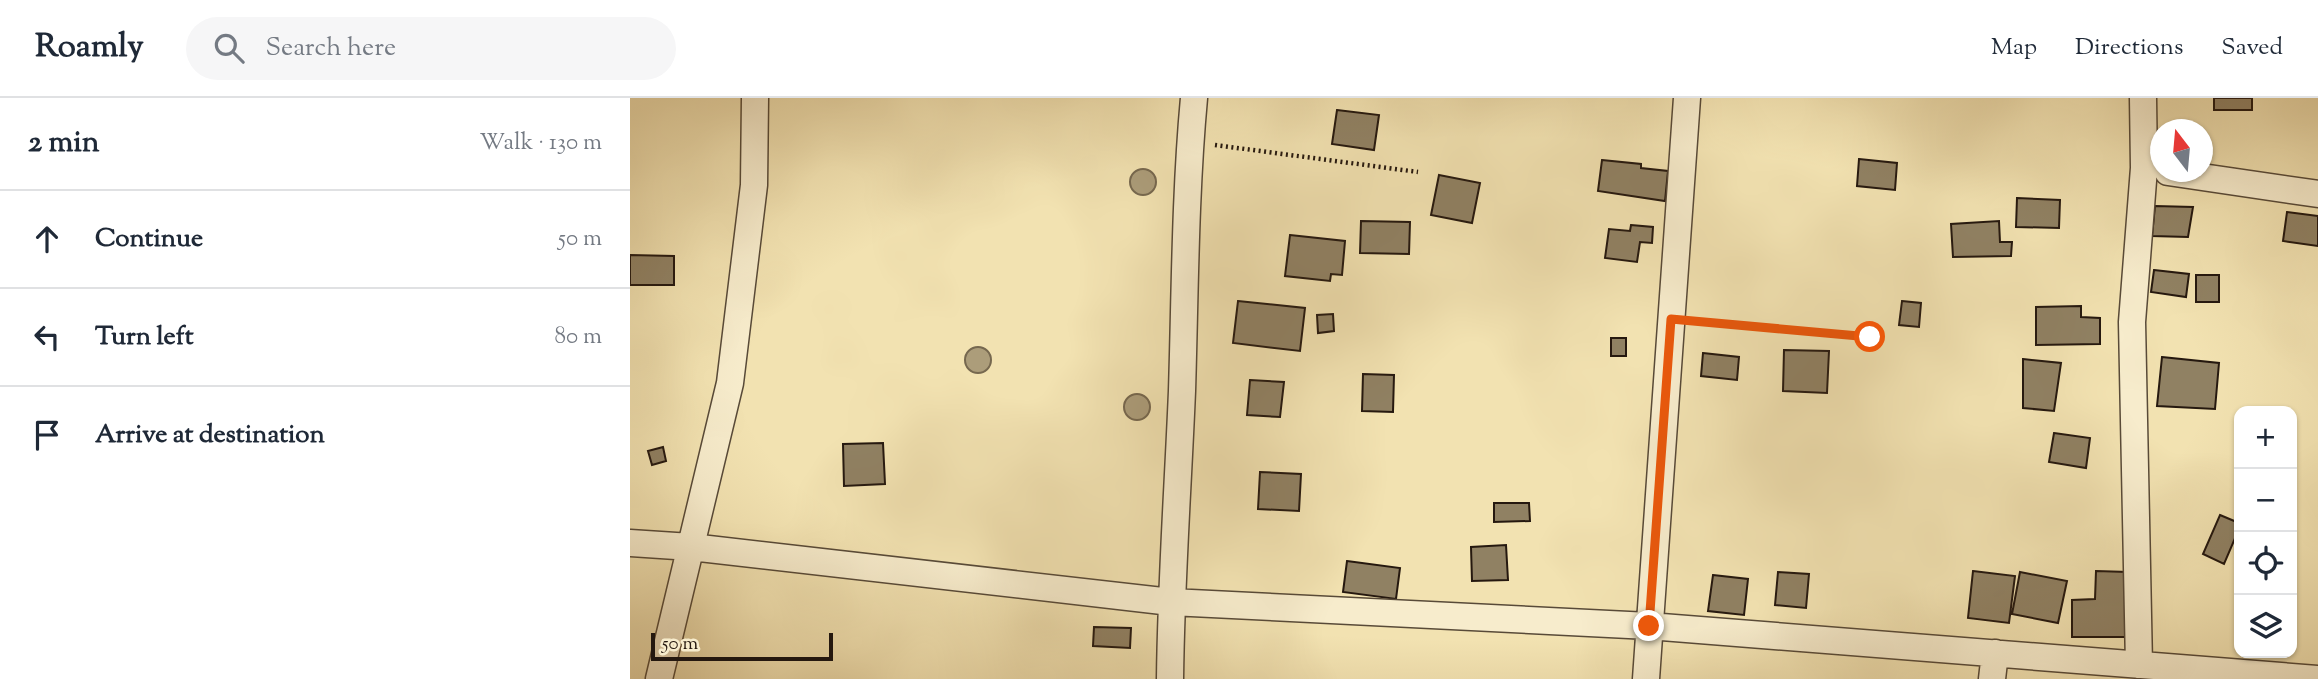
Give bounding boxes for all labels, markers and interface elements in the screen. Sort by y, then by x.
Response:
search box [186,17,676,80]
text: Roamly [35,24,144,72]
icon: search [210,29,248,67]
text: Search here [266,30,396,67]
text: Map [1991,31,2037,65]
text: Directions [2075,31,2183,65]
text: Saved [2221,31,2283,65]
north arrow [2150,119,2213,182]
text: 2 min [28,122,100,165]
text: Walk · 130 m [479,127,602,160]
icon: ahead [28,220,66,258]
text: Continue [95,221,203,258]
text: 50 m [558,223,602,256]
icon: left [28,318,66,356]
text: Turn left [95,319,194,356]
text: 80 m [554,321,602,354]
route start [1854,321,1885,352]
map controls [2234,406,2297,658]
button: + [2234,406,2297,469]
icon: arrive [28,416,66,454]
text: Arrive at destination [95,417,325,454]
button: − [2234,469,2297,532]
button: locate [2234,532,2297,595]
button: layers [2234,595,2297,658]
route end [1633,610,1664,641]
scale bar [651,630,833,662]
text: 50 m [662,631,698,658]

